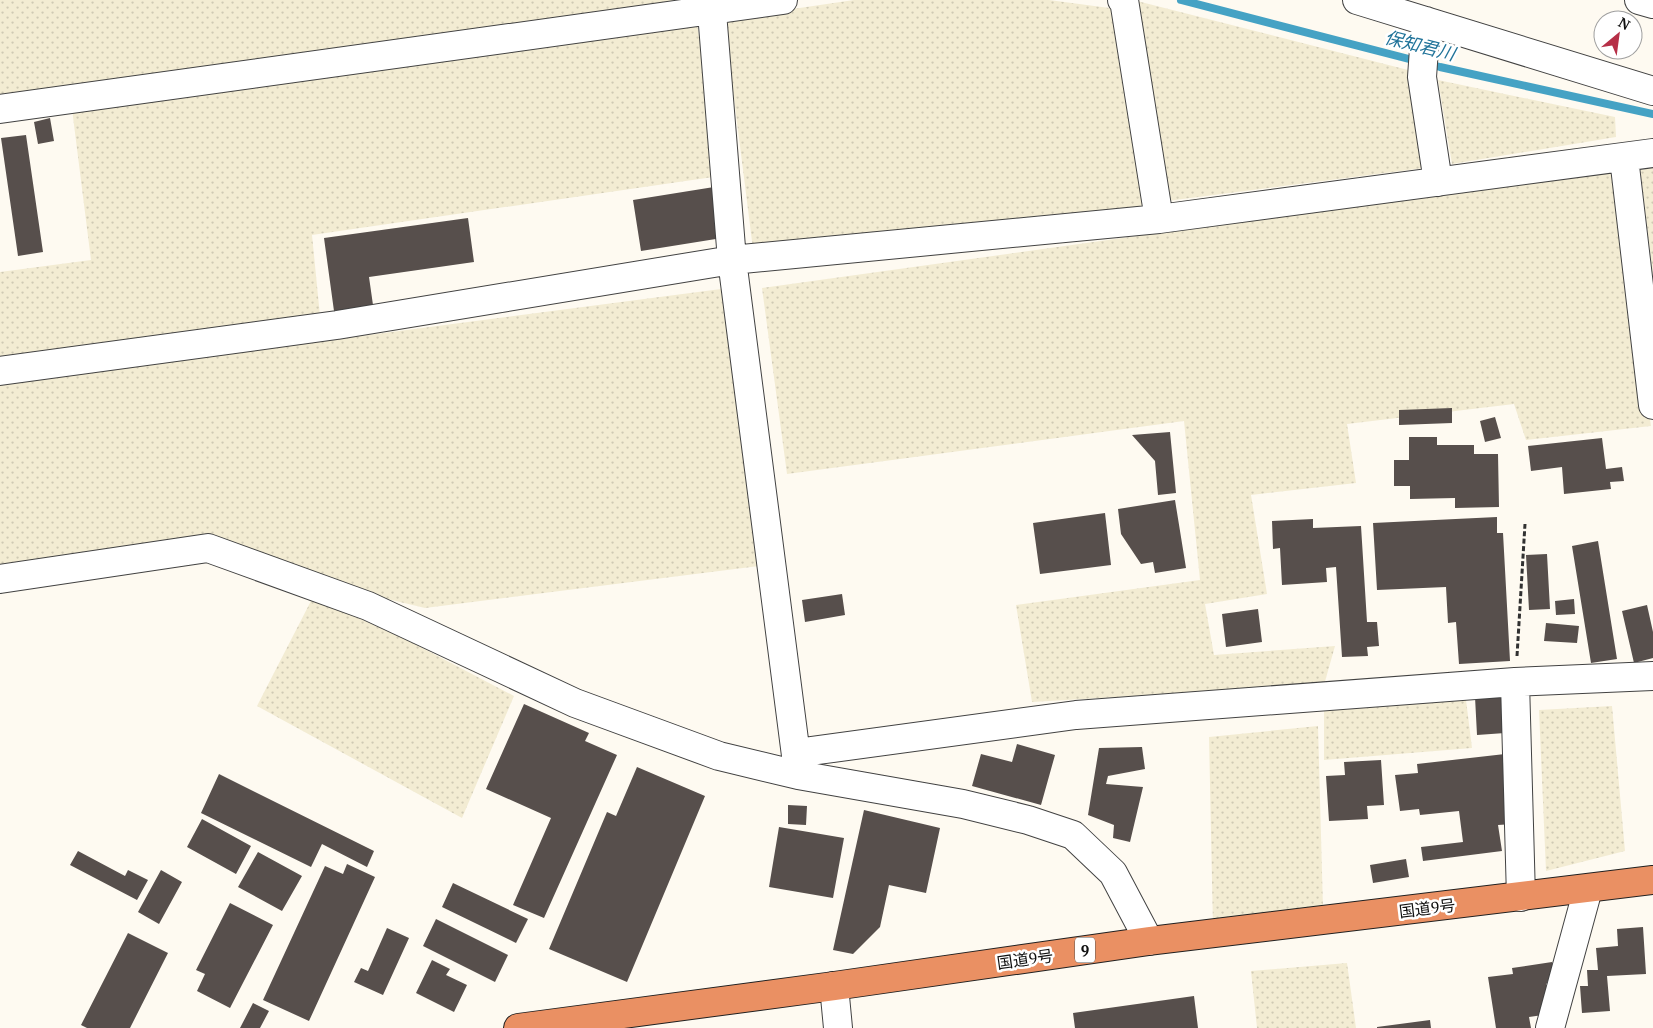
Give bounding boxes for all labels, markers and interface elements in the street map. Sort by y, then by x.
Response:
north arrow [1593,10,1643,60]
text: N [1615,12,1634,34]
water label: 保知君川 [1382,25,1460,66]
street label: 国道9号 [1398,894,1456,922]
road number: 9 [1075,938,1095,962]
street label: 国道9号 [995,944,1055,974]

